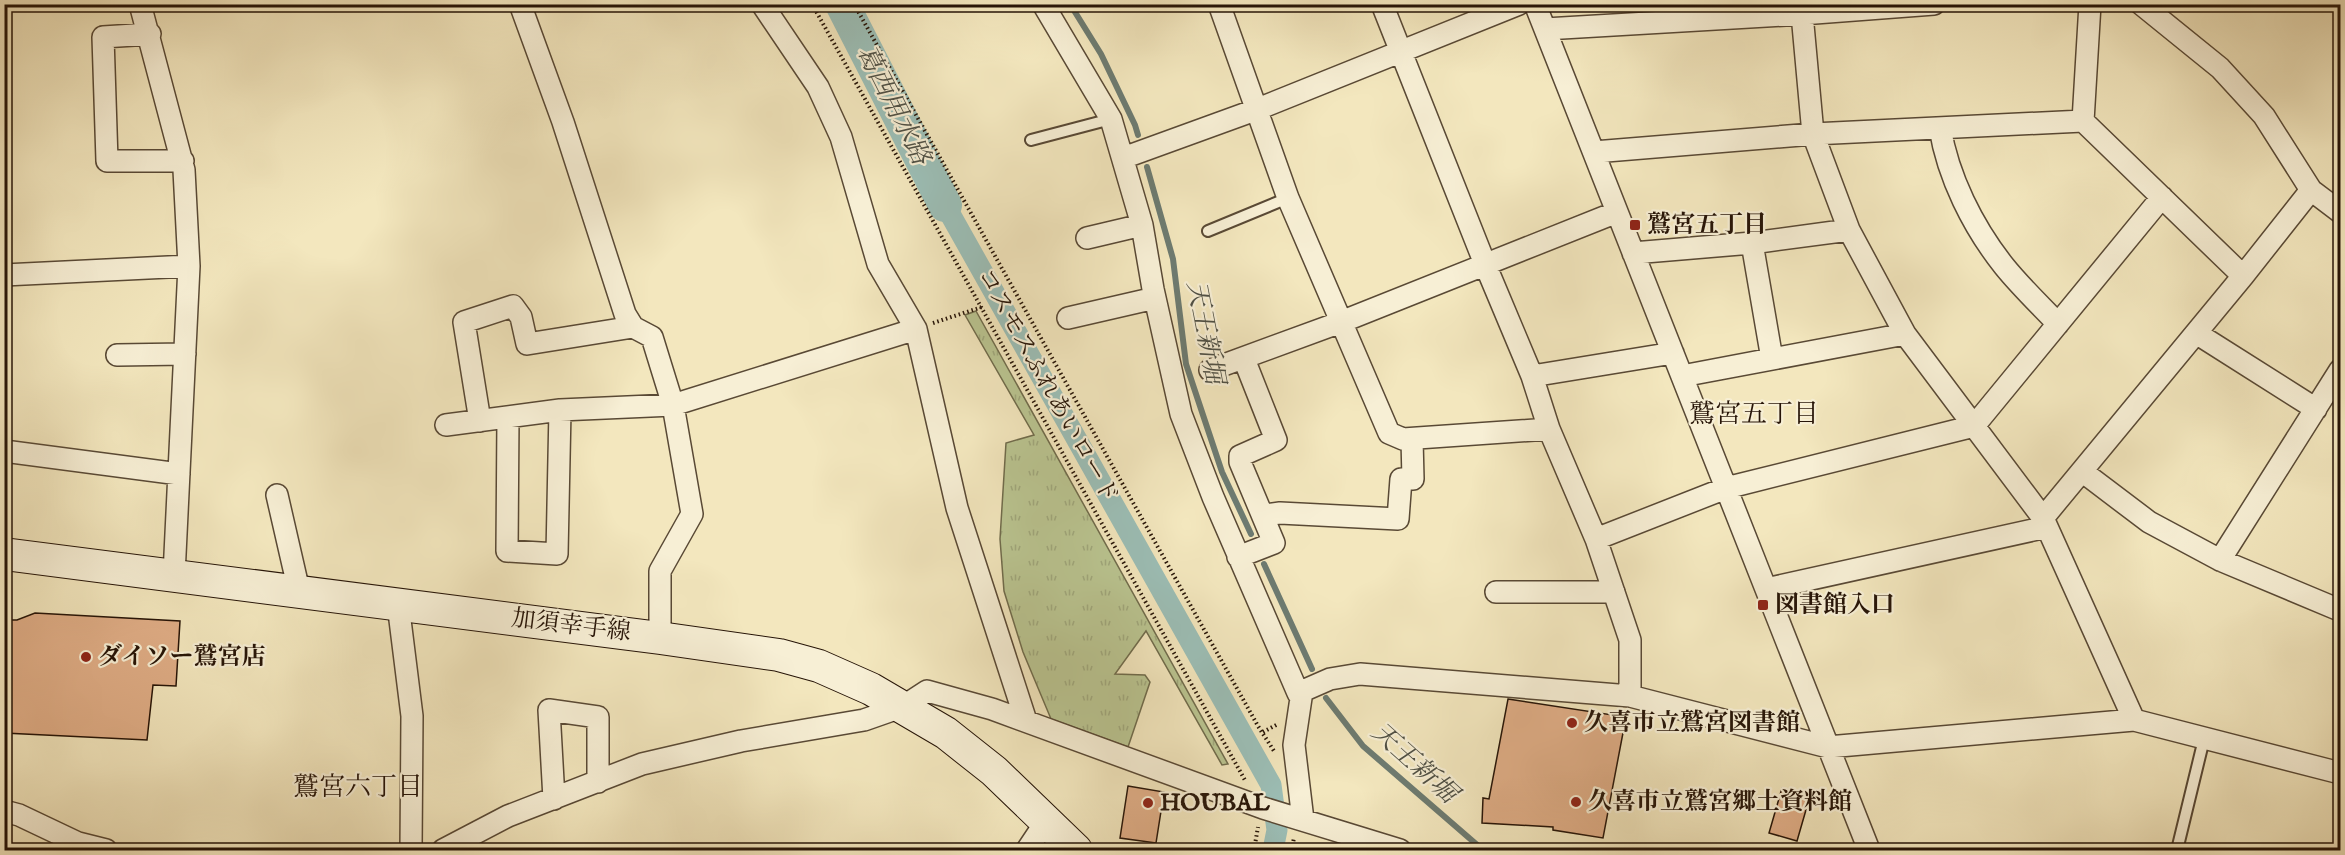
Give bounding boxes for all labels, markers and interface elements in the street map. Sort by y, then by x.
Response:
water label: 葛西用水路 [849,40,938,172]
place label: 鷲宮五丁目 [1647,210,1767,241]
marker: 鷲宮五丁目 [1628,218,1642,232]
street label: コスモスふれあいロード [969,263,1125,509]
water label: 天王新堀 [1179,278,1232,390]
district label: 鷲宮五丁目 [1689,398,1819,431]
place label: 図書館入口 [1775,590,1895,621]
marker: 図書館入口 [1756,598,1770,612]
street label: 加須幸手線 [510,603,632,649]
place label: ダイソー鷲宮店 [98,642,266,673]
marker: ダイソー鷲宮店 [79,650,93,664]
place label: 久喜市立鷲宮図書館 [1584,708,1800,739]
water label: 天王新堀 [1364,716,1467,813]
marker: 久喜市立鷲宮図書館 [1565,716,1579,730]
district label: 鷲宮六丁目 [293,771,423,804]
place label: 久喜市立鷲宮郷土資料館 [1588,787,1852,818]
place label: HOUBAL [1160,788,1270,819]
marker: 久喜市立鷲宮郷土資料館 [1569,795,1583,809]
marker: HOUBAL [1141,796,1155,810]

